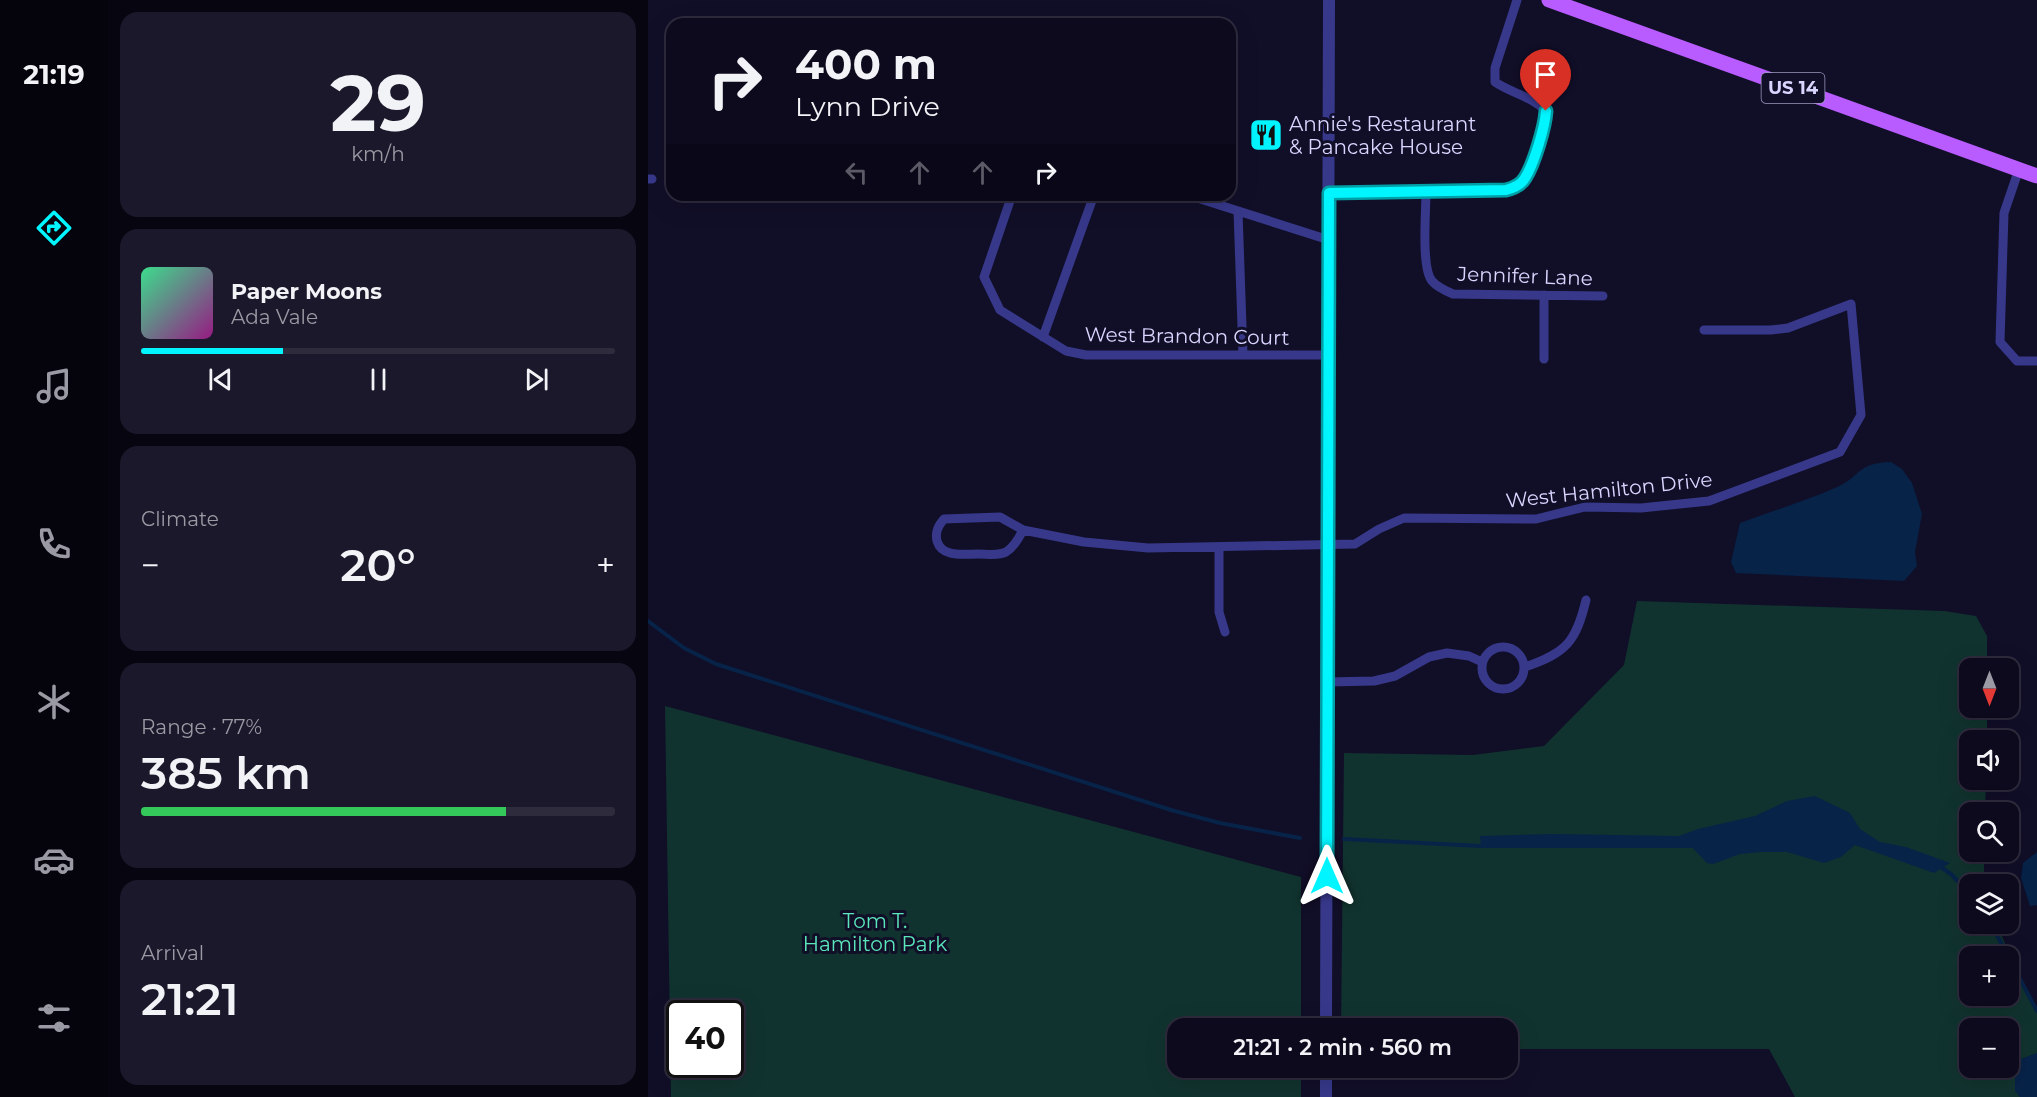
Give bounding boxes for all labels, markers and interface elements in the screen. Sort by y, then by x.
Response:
text: 400 m [795,38,937,90]
icon: right [696,42,774,120]
pin [1520,49,1571,111]
text: 29 [330,55,426,151]
text: 21:19 [23,58,85,91]
icon: arrive [1529,58,1562,91]
road number: US 14 [1762,73,1824,103]
text: Lynn Drive [795,90,940,123]
place label: Annie's Restaurant & Pancake House [1289,112,1476,159]
restaurant icon: Annie's Restaurant & Pancake House [1248,117,1284,153]
text: km/h [351,142,405,166]
icon: left [840,156,873,189]
icon: ahead [903,156,936,189]
icon: ahead [966,156,999,189]
icon: right [1029,156,1062,189]
icon: directions [33,207,75,249]
street label: Jennifer Lane [1456,262,1593,290]
text: Paper Moons [231,278,382,305]
text: Ada Vale [231,305,318,329]
street label: West Brandon Court [1084,322,1290,350]
icon: previous [204,363,237,396]
icon: pause [362,363,395,396]
icon: next [520,363,553,396]
icon: music [33,365,75,407]
street label: West Hamilton Drive [1505,467,1713,513]
text: Climate [141,507,219,531]
icon: phone [33,523,75,565]
text: 20° [340,537,416,592]
text: − [141,545,160,585]
text: + [596,545,615,585]
north arrow [1959,658,2019,718]
map controls [1959,658,2019,1078]
icon: climate [33,681,75,723]
text: Range · 77% [141,715,262,739]
button: sound [1959,730,2019,790]
text: 385 km [141,745,311,800]
button: search [1959,802,2019,862]
icon: car [33,839,75,881]
position arrow [1295,844,1359,908]
button: layers [1959,874,2019,934]
park label: Tom T. Hamilton Park [803,909,947,956]
text: Arrival [141,941,204,965]
button: + [1959,946,2019,1006]
text: 21:21 [141,971,239,1026]
icon: filters [33,997,75,1039]
speed limit sign: 40 [666,1000,744,1078]
button: − [1959,1018,2019,1078]
text: 21:21 · 2 min · 560 m [1233,1034,1452,1061]

